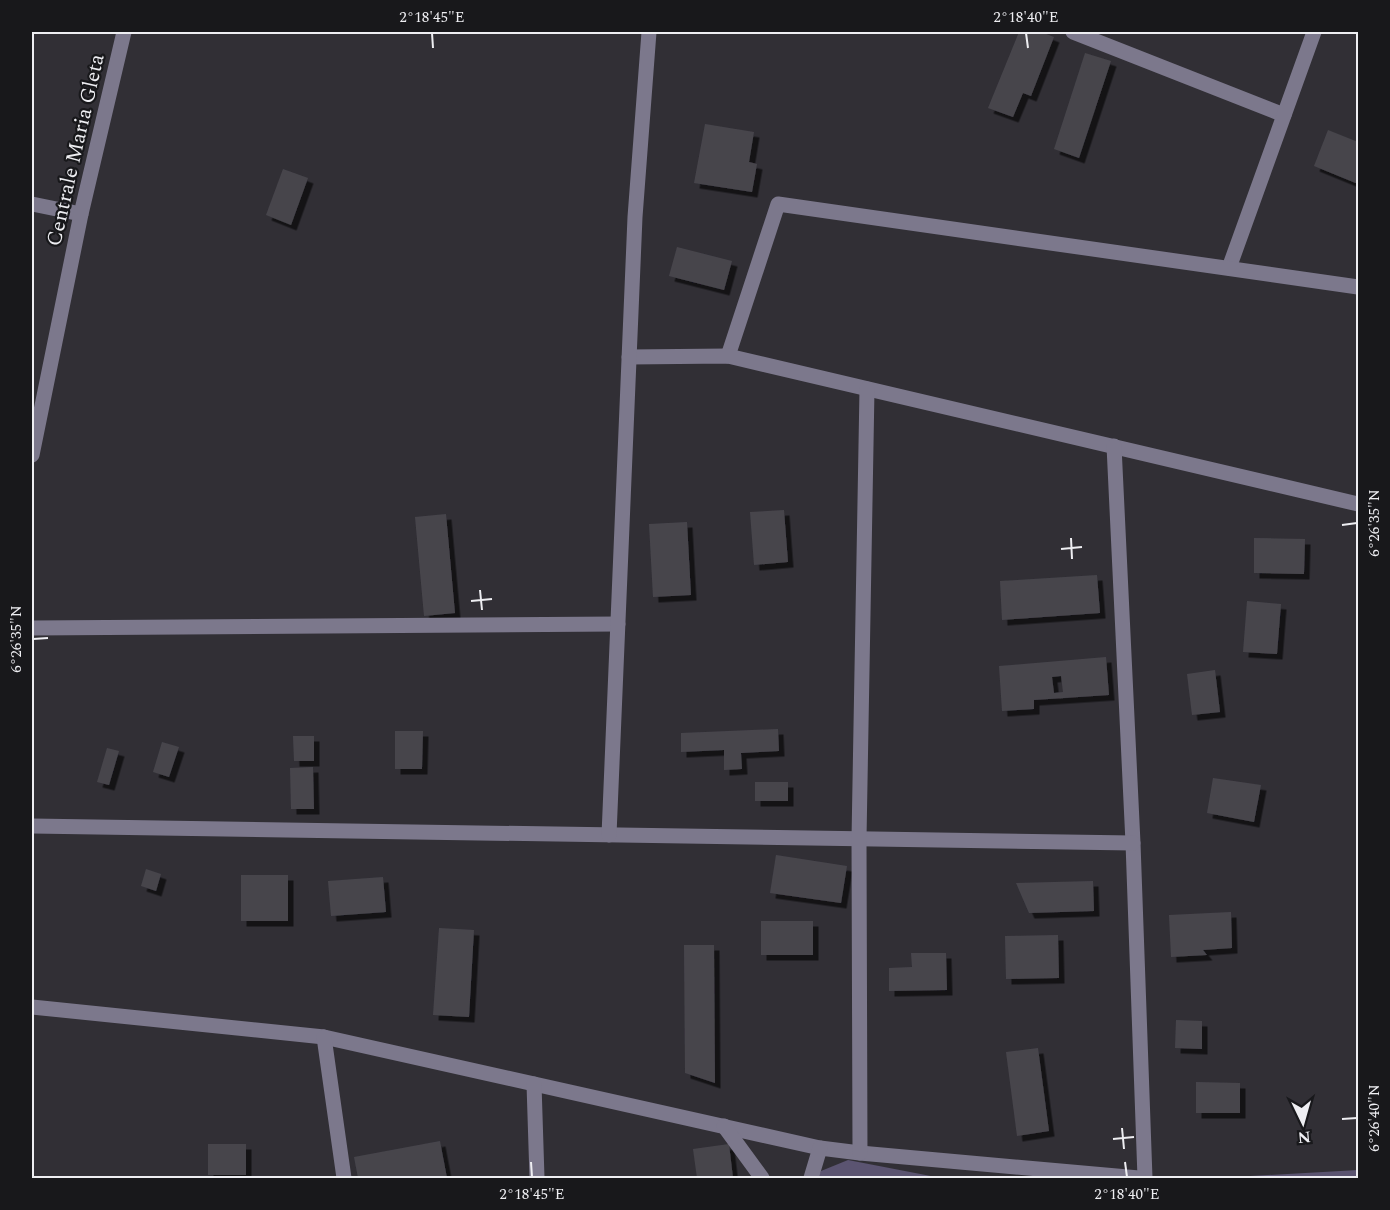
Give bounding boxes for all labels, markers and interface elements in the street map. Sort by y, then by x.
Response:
text: 2°18'45"E [399,6,465,29]
text: 2°18'40"E [993,6,1059,29]
street label: Centrale Maria Gleta [38,50,114,250]
text: 6°26'35"N [1363,489,1386,557]
text: 6°26'35"N [5,605,28,673]
text: 6°26'40"N [1363,1084,1386,1152]
north arrow [1273,1093,1333,1153]
text: N [1297,1124,1312,1149]
text: 2°18'45"E [499,1183,565,1206]
text: 2°18'40"E [1094,1183,1160,1206]

